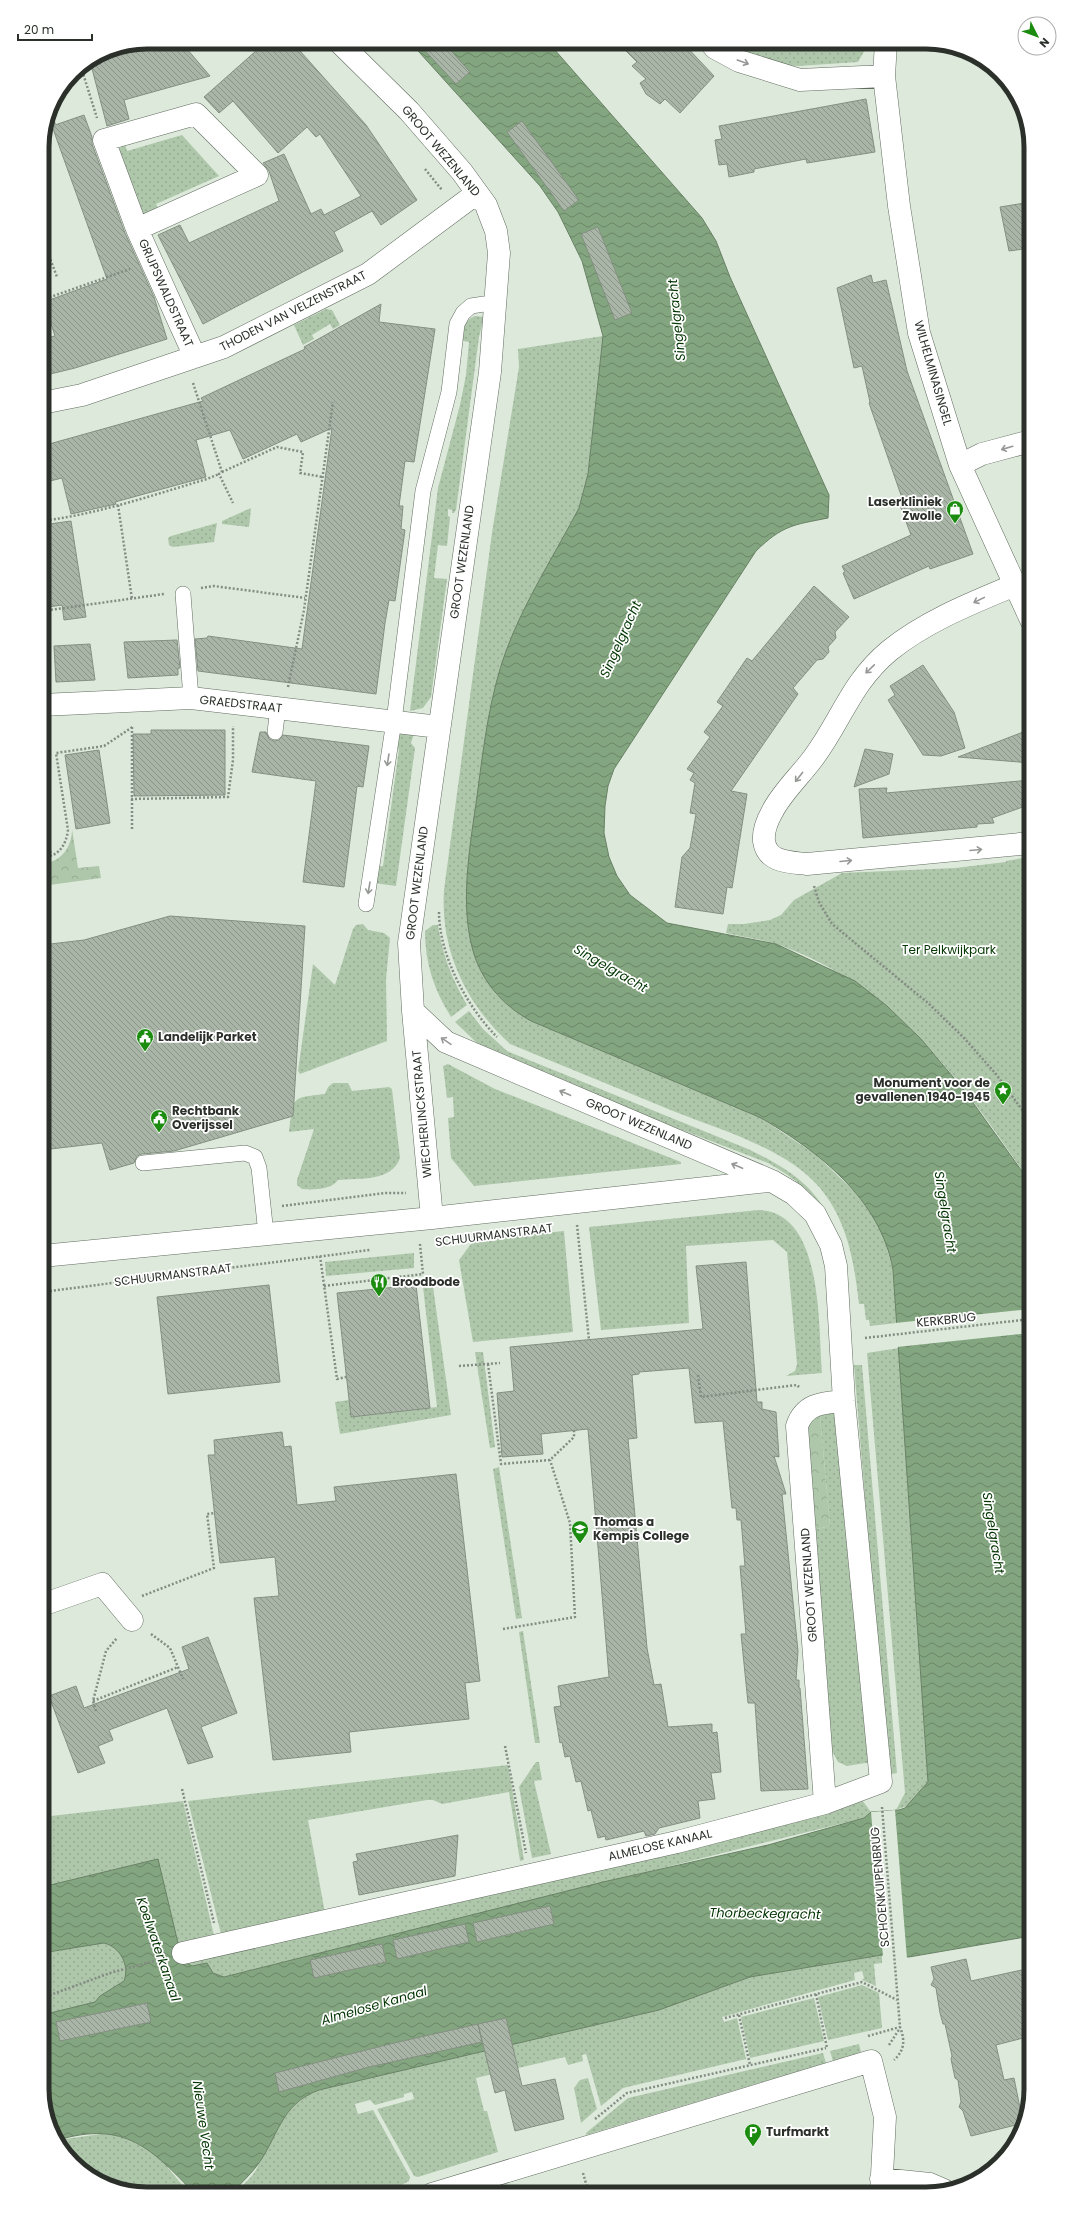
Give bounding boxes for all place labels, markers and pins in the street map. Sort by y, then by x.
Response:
place label: Laserkliniek Zwolle [868,493,943,524]
shop icon: Laserkliniek Zwolle [945,499,965,524]
public building icon: Landelijk Parket [135,1027,155,1052]
place label: Landelijk Parket [158,1028,257,1045]
place label: Monument voor de gevallenen 1940-1945 [856,1074,991,1105]
place icon: Monument voor de gevallenen 1940-1945 [993,1080,1013,1105]
place label: Rechtbank Overijssel [172,1102,240,1133]
public building icon: Rechtbank Overijssel [149,1108,169,1133]
restaurant icon: Broodbode [369,1272,389,1297]
place label: Broodbode [392,1273,460,1290]
place label: Thomas a Kempis College [593,1513,690,1544]
school or university icon: Thomas a Kempis College [570,1519,590,1544]
parking icon: Turfmarkt [743,2122,763,2147]
place label: Turfmarkt [766,2123,829,2140]

